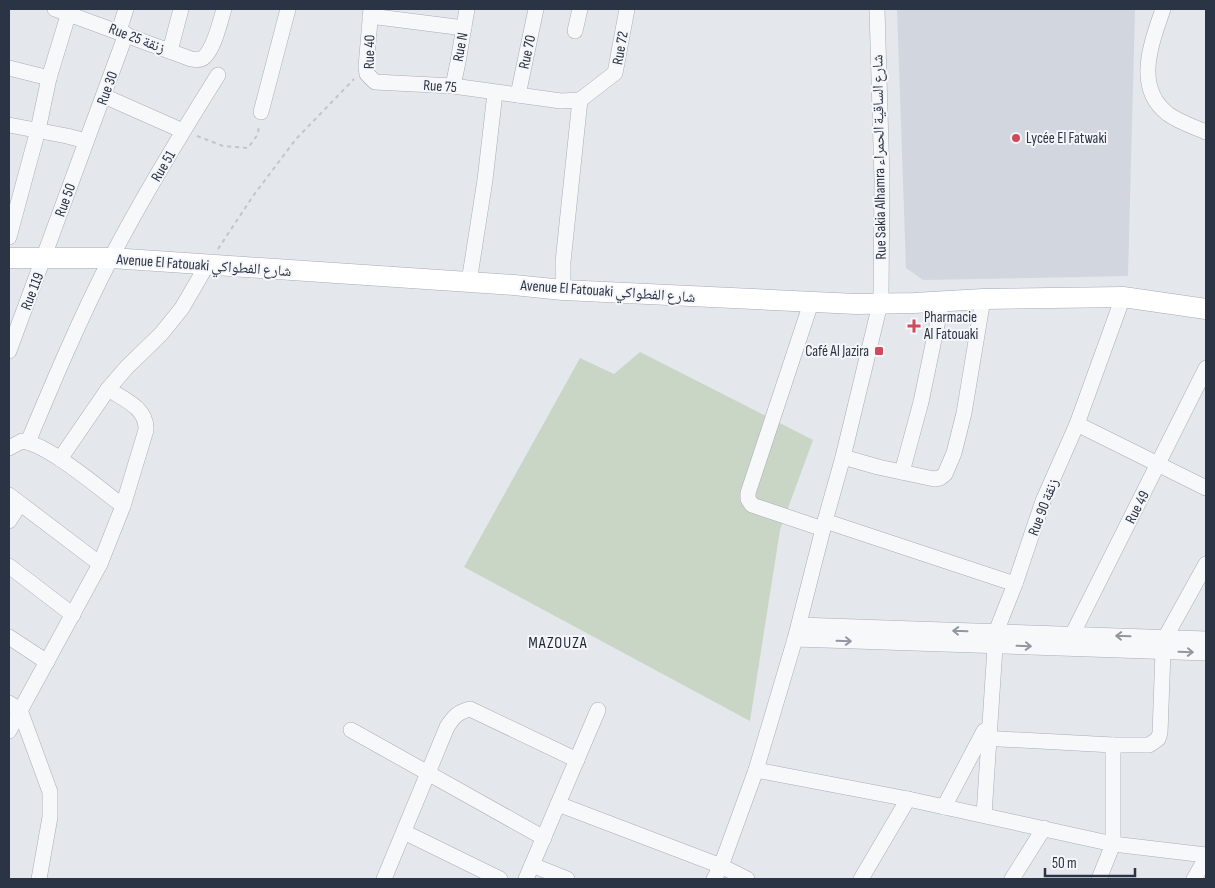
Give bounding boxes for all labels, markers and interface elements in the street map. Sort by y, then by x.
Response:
street label: Rue 25 زنقة [106,19,168,58]
street label: Rue 72 [608,30,633,66]
street label: Rue N [449,31,472,63]
street label: Rue 70 [515,33,540,71]
street label: Rue 40 [360,35,379,69]
street label: Rue Sakia Alhamra شارع الساقية الحمراء [868,54,891,260]
street label: Rue 30 [93,69,122,108]
street label: Rue 75 [423,76,457,97]
place label: Lycée El Fatwaki [1026,129,1107,148]
marker: Lycée El Fatwaki [1010,132,1022,144]
street label: Rue 51 [147,147,180,185]
street label: Rue 50 [51,181,80,220]
street label: Avenue El Fatouaki شارع الفطواكي [115,250,292,283]
street label: Rue 119 [17,270,48,313]
street label: Avenue El Fatouaki شارع الفطواكي [519,276,696,309]
place label: Pharmacie Al Fatouaki [923,308,978,344]
marker: Pharmacie Al Fatouaki [908,320,920,332]
place label: Café Al Jazira [805,342,869,361]
marker: Café Al Jazira [873,345,885,357]
street label: Rue 90 زنقة [1024,476,1063,539]
street label: Rue 49 [1121,488,1154,527]
one-way arrow [952,626,968,635]
one-way arrow [1115,632,1131,641]
district label: MAZOUZA [528,634,588,653]
one-way arrow [836,636,852,645]
one-way arrow [1016,642,1032,651]
one-way arrow [1178,647,1194,657]
scale bar [1045,846,1135,878]
text: 50 m [1052,854,1077,873]

